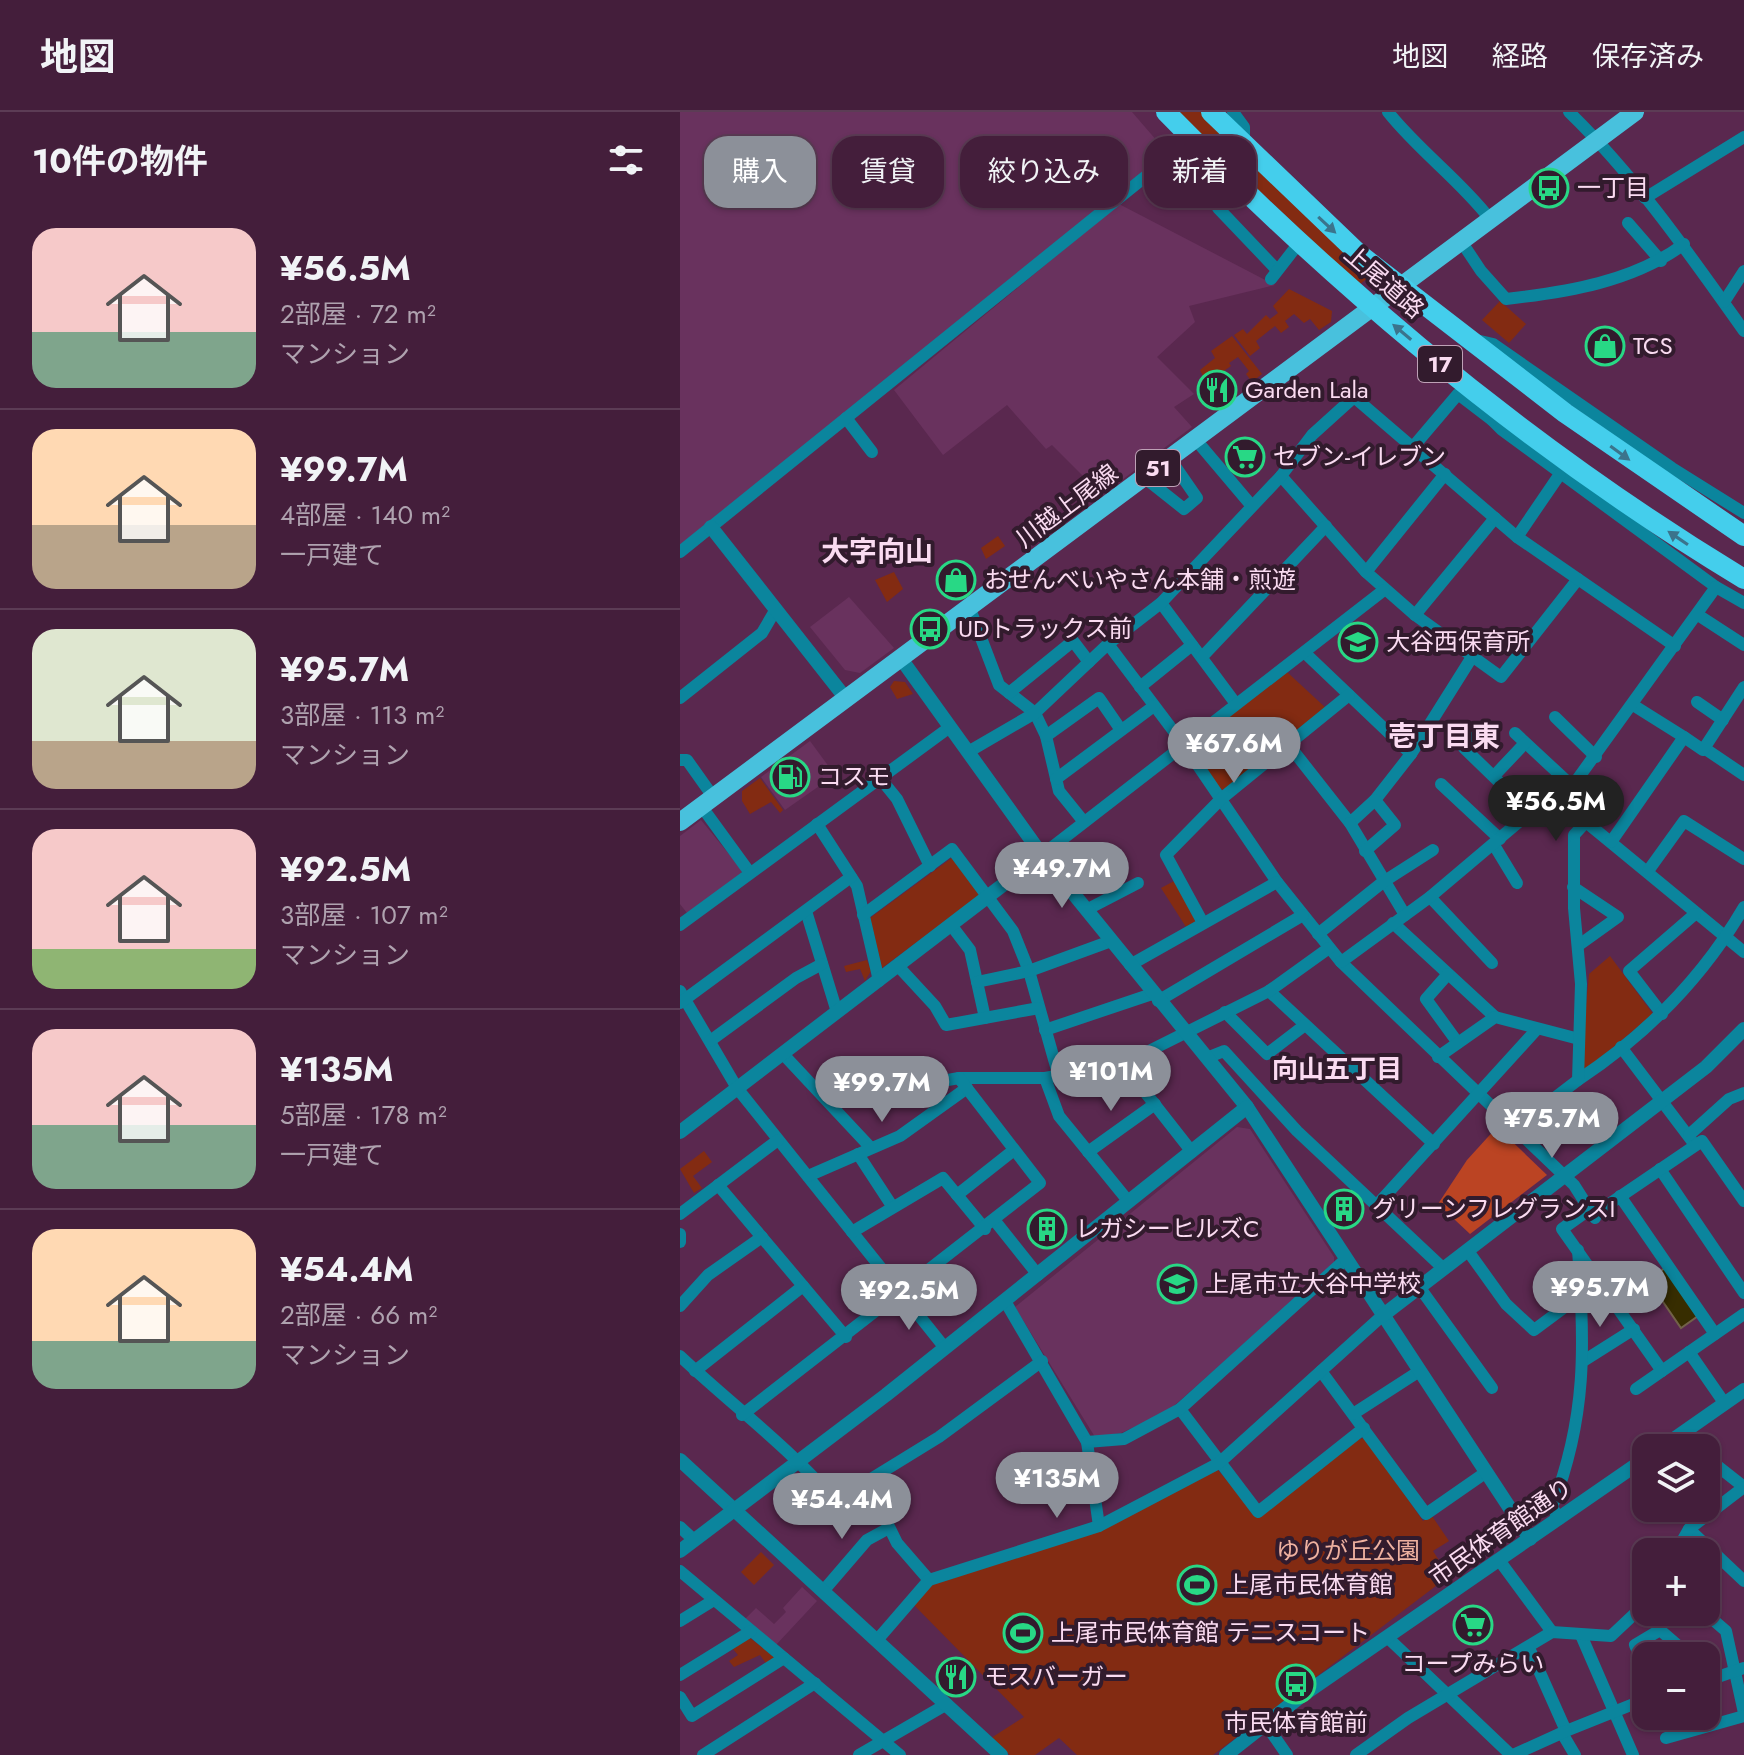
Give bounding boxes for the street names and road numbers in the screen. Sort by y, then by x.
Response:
street label: 上尾道路 [1337,237,1432,326]
road number: 17 [1418,346,1462,382]
road number: 51 [1136,450,1180,486]
street label: 川越上尾線 [1008,456,1125,556]
street label: 市民体育館通り [1422,1469,1580,1594]

